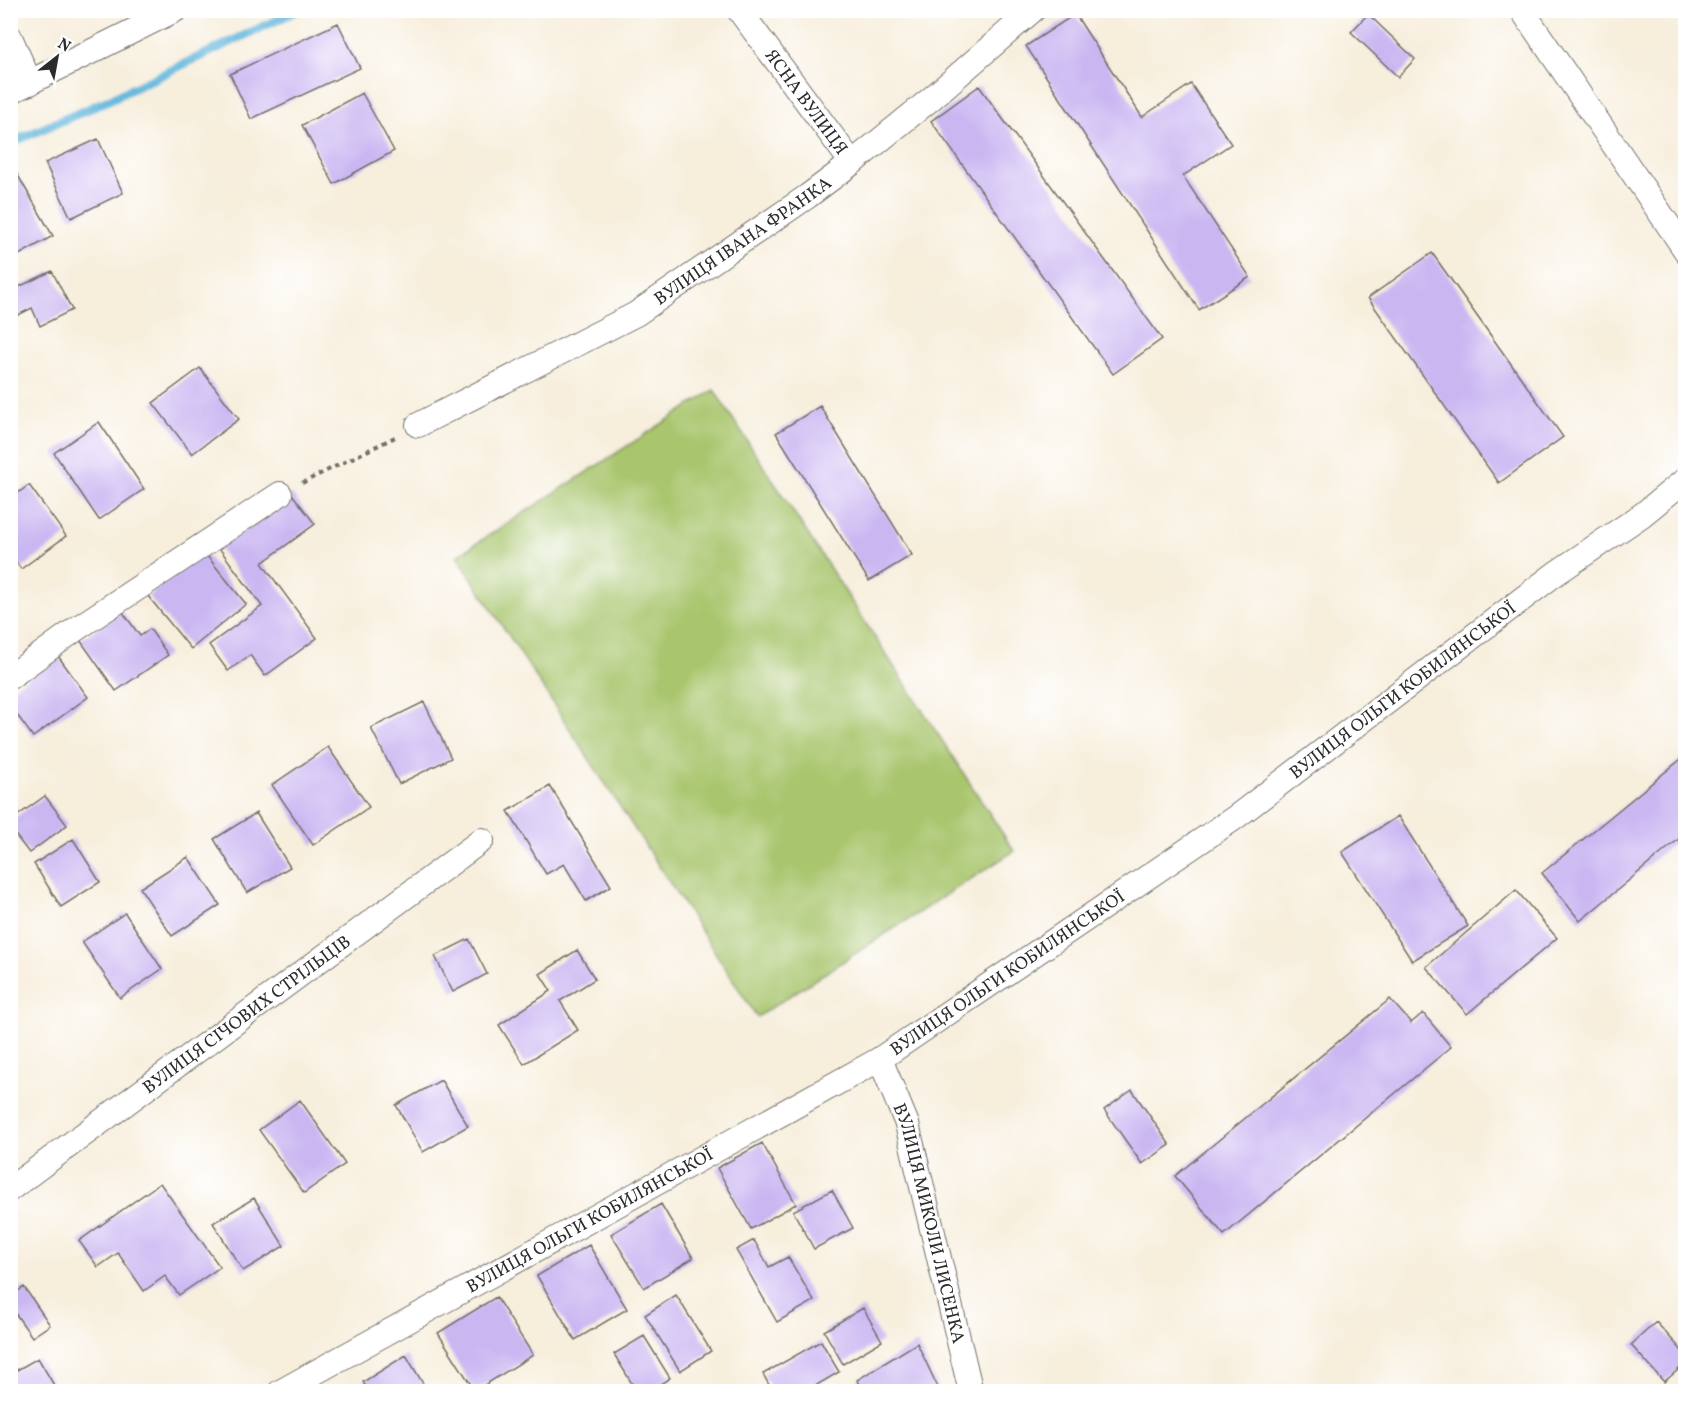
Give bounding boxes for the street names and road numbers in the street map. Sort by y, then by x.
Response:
street label: ЯСНА ВУЛИЦЯ [758,45,853,161]
street label: ВУЛИЦЯ ІВАНА ФРАНКА [650,171,838,312]
street label: ВУЛИЦЯ ОЛЬГИ КОБИЛЯНСЬКОЇ [1285,597,1522,786]
street label: ВУЛИЦЯ ОЛЬГИ КОБИЛЯНСЬКОЇ [886,885,1130,1063]
street label: ВУЛИЦЯ СІЧОВИХ СТРІЛЬЦІВ [138,930,356,1101]
street label: ВУЛИЦЯ МИКОЛИ ЛИСЕНКА [886,1100,970,1346]
street label: ВУЛИЦЯ ОЛЬГИ КОБИЛЯНСЬКОЇ [462,1143,718,1300]

